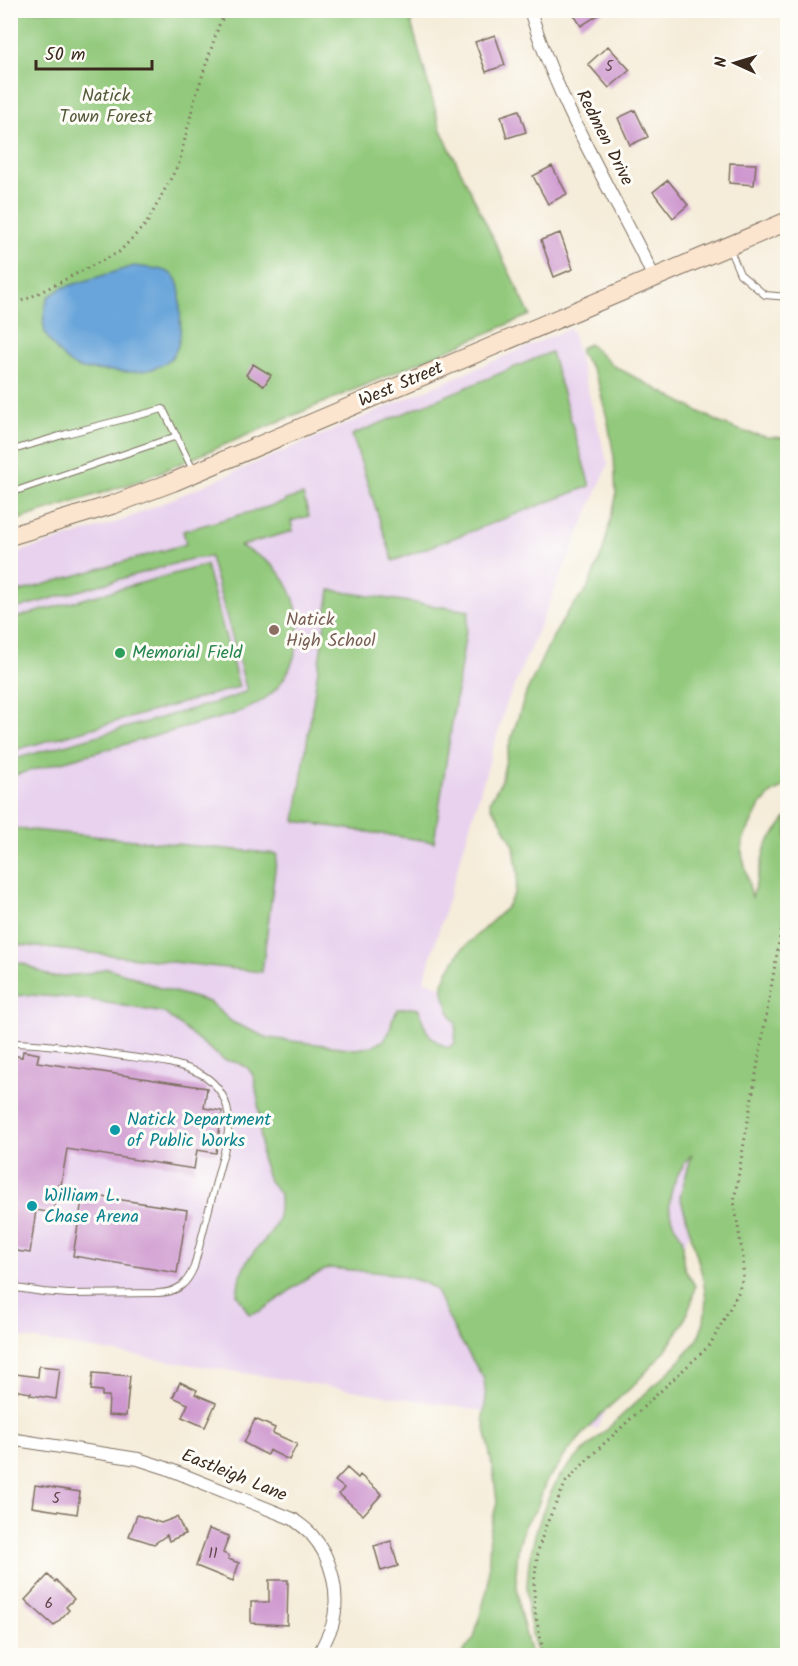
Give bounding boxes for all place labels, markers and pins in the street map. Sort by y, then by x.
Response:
place label: Natick High School [286,606,376,656]
marker: Natick High School [267,623,281,637]
place label: Memorial Field [132,639,243,668]
marker: Memorial Field [113,646,127,660]
place label: Natick Department of Public Works [127,1106,272,1156]
marker: Natick Department of Public Works [108,1123,122,1137]
place label: William L. Chase Arena [44,1182,139,1232]
marker: William L. Chase Arena [25,1199,39,1213]

